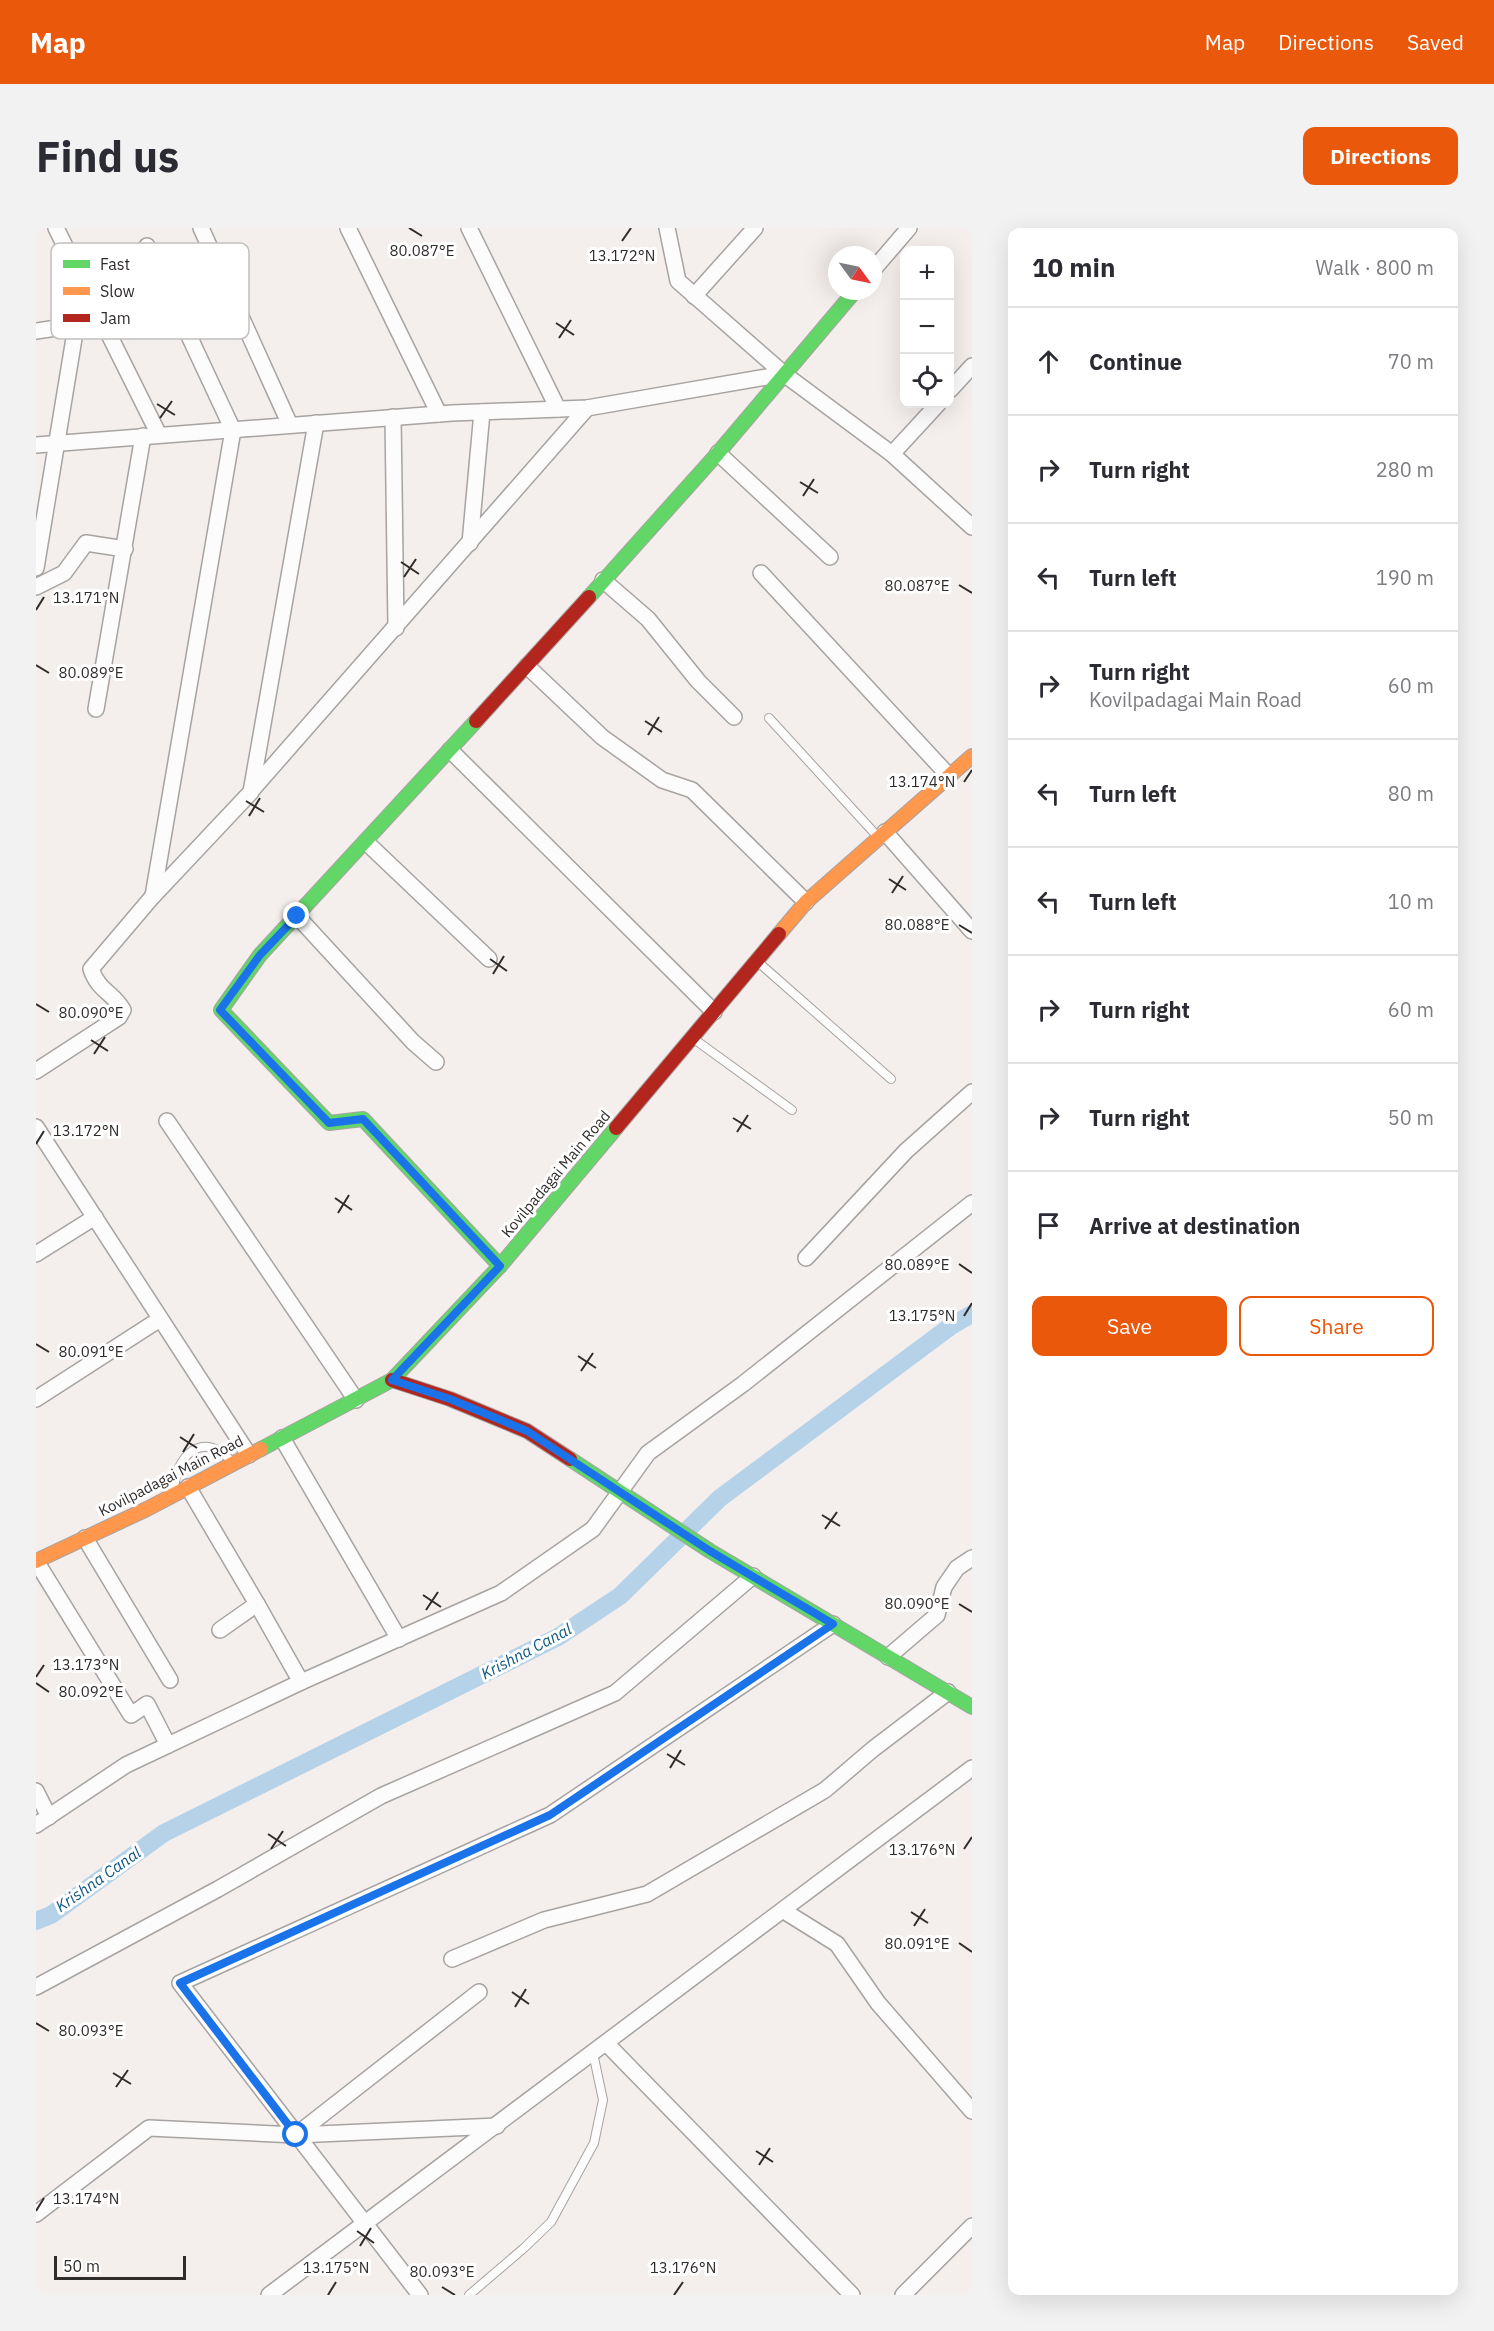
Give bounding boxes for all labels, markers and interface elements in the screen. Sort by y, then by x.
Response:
text: Map [30,24,86,61]
text: Map [1205,28,1245,56]
text: Directions [1278,28,1374,56]
text: Saved [1407,28,1464,56]
button: Directions [1303,127,1458,185]
text: Find us [36,129,179,184]
text: 80.087°E [390,241,454,260]
legend [51,243,249,339]
text: 13.172°N [589,246,655,265]
north arrow [828,246,882,300]
map controls [900,246,954,408]
button: + [900,246,954,300]
text: 10 min [1032,250,1116,284]
text: Fast [100,254,130,274]
text: Walk · 800 m [1316,254,1434,281]
text: Slow [100,281,135,301]
button: − [900,300,954,354]
text: Jam [100,308,131,328]
icon: ahead [1032,345,1065,378]
text: Continue [1089,347,1182,376]
text: 70 m [1388,348,1434,375]
button: locate [900,354,954,408]
icon: right [1032,453,1065,486]
text: Turn right [1089,455,1190,484]
text: 280 m [1376,456,1434,483]
icon: left [1032,561,1065,594]
text: Turn left [1089,563,1177,592]
text: 190 m [1376,564,1434,591]
text: 80.087°E [885,576,949,595]
text: 13.171°N [53,588,119,607]
text: Turn right [1089,657,1190,686]
text: 80.089°E [59,663,123,682]
icon: right [1032,669,1065,702]
text: 60 m [1388,672,1434,699]
text: Kovilpadagai Main Road [1089,686,1302,713]
text: 13.174°N [889,772,955,791]
icon: left [1032,777,1065,810]
text: Turn left [1089,779,1177,808]
text: 80 m [1388,780,1434,807]
icon: left [1032,885,1065,918]
text: Turn left [1089,887,1177,916]
text: 10 m [1388,888,1434,915]
route end [283,902,309,928]
text: 80.088°E [885,915,949,934]
icon: right [1032,993,1065,1026]
text: Turn right [1089,995,1190,1024]
text: 60 m [1388,996,1434,1023]
text: 80.090°E [59,1003,123,1022]
icon: right [1032,1101,1065,1134]
text: Turn right [1089,1103,1190,1132]
text: 50 m [1388,1104,1434,1131]
street label: Kovilpadagai Main Road [497,1106,614,1241]
text: 13.172°N [53,1121,119,1140]
icon: arrive [1032,1209,1065,1242]
text: Arrive at destination [1089,1211,1300,1240]
text: 80.089°E [885,1255,949,1274]
button: Save [1032,1296,1227,1356]
button: Share [1239,1296,1434,1356]
text: 13.175°N [889,1306,955,1325]
text: 80.091°E [59,1342,123,1361]
street label: Kovilpadagai Main Road [95,1431,246,1520]
text: 80.090°E [885,1594,949,1613]
water label: Krishna Canal [477,1618,575,1683]
text: 13.173°N [53,1655,119,1674]
text: 80.092°E [59,1682,123,1701]
text: 13.176°N [889,1840,955,1859]
water label: Krishna Canal [51,1842,145,1916]
text: 80.091°E [885,1934,949,1953]
text: 80.093°E [59,2021,123,2040]
route start [282,2121,308,2147]
text: 13.174°N [53,2189,119,2208]
scale bar [54,2253,186,2280]
text: 50 m [63,2256,100,2276]
text: 13.175°N [303,2258,369,2277]
text: 13.176°N [650,2258,716,2277]
text: 80.093°E [410,2262,474,2281]

